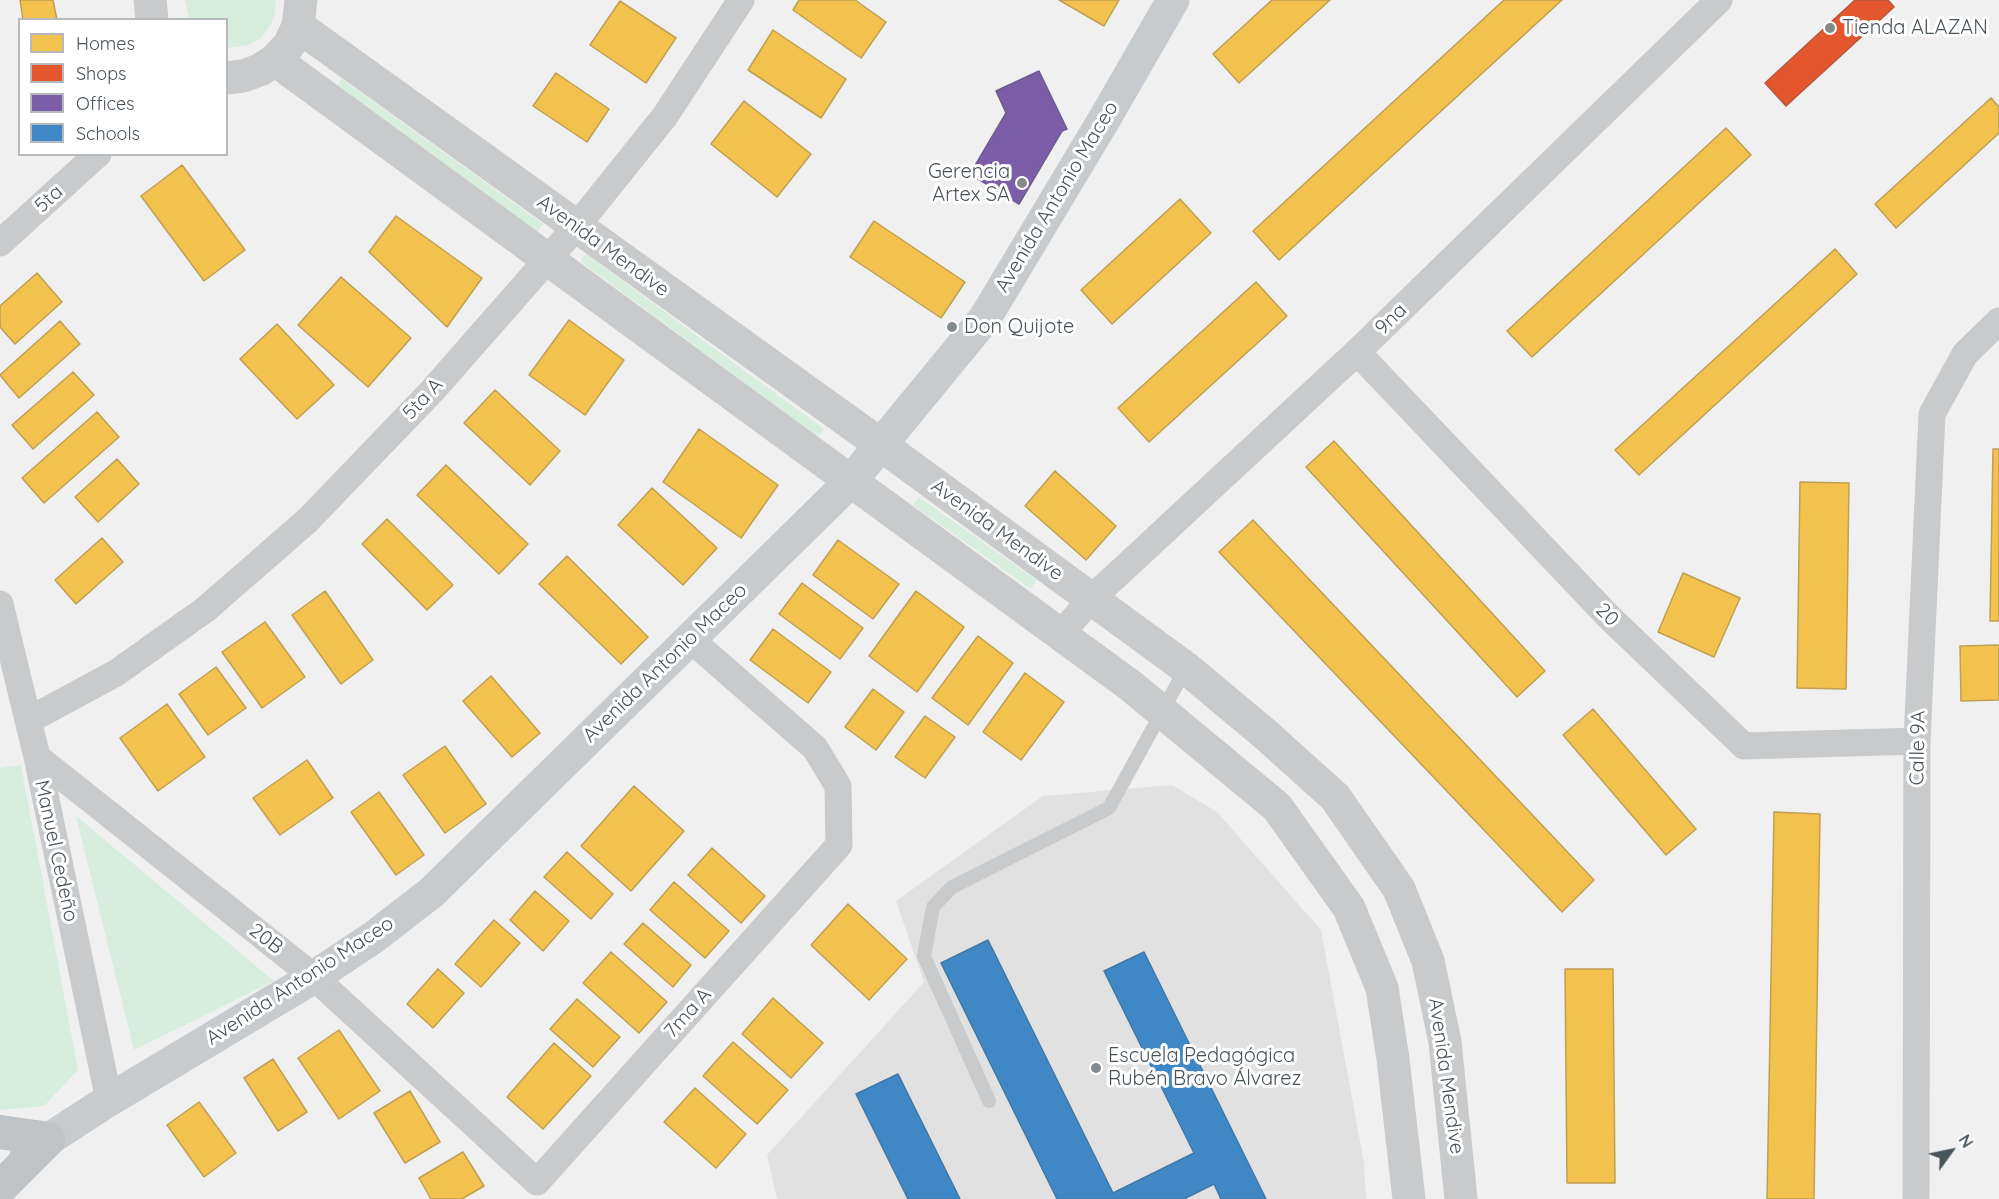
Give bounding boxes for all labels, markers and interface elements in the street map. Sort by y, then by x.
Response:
place label: Tienda ALAZAN [1842,16,1988,40]
legend [18,18,228,156]
marker: Tienda ALAZAN [1823,21,1837,35]
text: Homes [76,32,135,55]
text: Shops [76,62,127,85]
text: Offices [76,92,135,115]
street label: Avenida Antonio Maceo [990,97,1124,297]
text: Schools [76,122,140,145]
place label: Gerencia Artex SA [928,160,1010,207]
marker: Gerencia Artex SA [1015,176,1029,190]
street label: 5ta [30,180,68,218]
street label: Avenida Mendive [532,190,674,302]
street label: 9na [1370,298,1412,340]
place label: Don Quijote [964,315,1074,339]
marker: Don Quijote [945,320,959,334]
street label: 5ta A [398,373,448,425]
street label: Avenida Mendive [926,474,1068,586]
street label: Avenida Antonio Maceo [578,578,752,748]
street label: 20 [1590,598,1624,632]
street label: Calle 9A [1905,710,1931,786]
street label: Manuel Cedeño [29,778,83,924]
street label: Avenida Antonio Maceo [202,911,398,1051]
street label: 20B [244,918,288,960]
street label: 7ma A [659,983,717,1043]
street label: Avenida Mendive [1423,996,1469,1156]
place label: Escuela Pedagógica Rubén Bravo Álvarez [1108,1044,1301,1091]
marker: Escuela Pedagógica Rubén Bravo Álvarez [1089,1061,1103,1075]
north arrow [1921,1121,1981,1181]
text: N [1955,1131,1978,1152]

